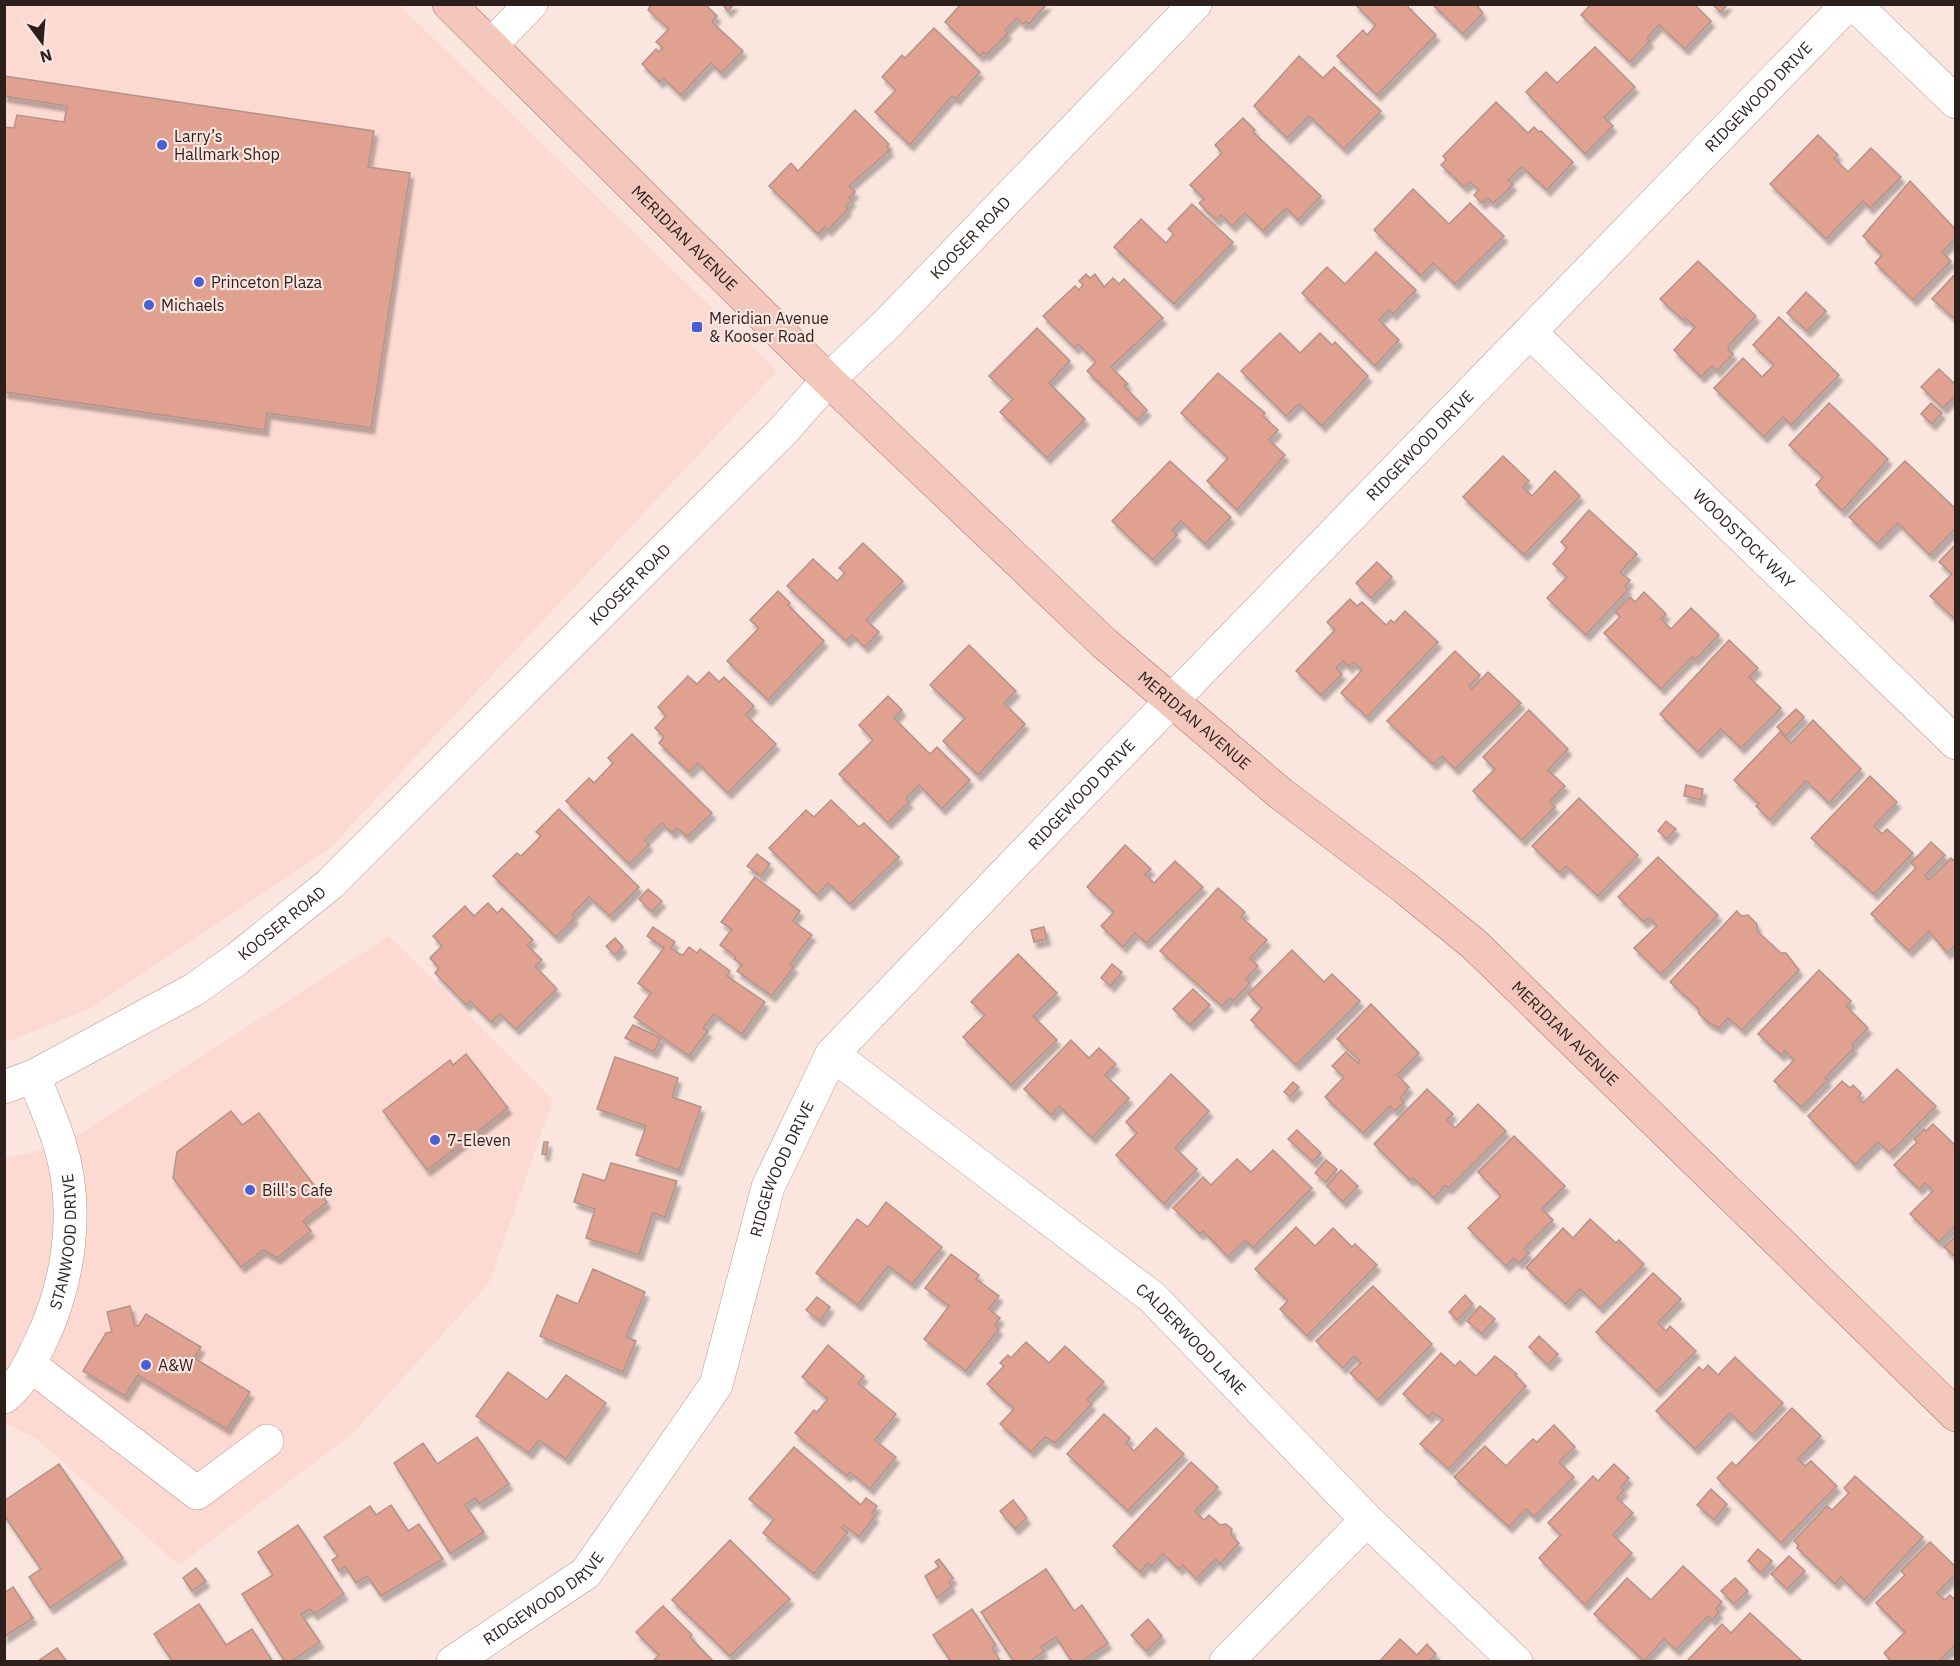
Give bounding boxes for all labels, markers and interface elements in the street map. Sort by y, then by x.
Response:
north arrow [12,12,72,72]
street label: RIDGEWOOD DRIVE [1700,37,1816,156]
text: N [38,45,54,68]
place label: Larry’s Hallmark Shop [174,126,280,164]
marker: Larry’s Hallmark Shop [155,138,169,152]
street label: MERIDIAN AVENUE [627,181,742,295]
street label: KOOSER ROAD [926,192,1015,283]
place label: Princeton Plaza [211,272,323,292]
marker: Princeton Plaza [192,275,206,289]
place label: Michaels [161,295,225,315]
marker: Michaels [142,298,156,312]
place label: Meridian Avenue & Kooser Road [709,308,829,346]
marker: Meridian Avenue & Kooser Road [690,320,704,334]
street label: RIDGEWOOD DRIVE [1362,386,1478,505]
street label: WOODSTOCK WAY [1689,485,1800,593]
street label: KOOSER ROAD [585,539,675,629]
street label: MERIDIAN AVENUE [1134,667,1255,774]
street label: RIDGEWOOD DRIVE [1024,735,1139,854]
street label: KOOSER ROAD [234,881,330,964]
street label: MERIDIAN AVENUE [1508,977,1623,1090]
street label: RIDGEWOOD DRIVE [745,1097,818,1239]
place label: 7-Eleven [447,1130,511,1150]
marker: 7-Eleven [428,1133,442,1147]
street label: STANWOOD DRIVE [45,1172,80,1312]
place label: Bill's Cafe [262,1180,333,1200]
marker: Bill's Cafe [243,1183,257,1197]
street label: CALDERWOOD LANE [1132,1279,1251,1399]
place label: A&W [158,1355,193,1375]
marker: A&W [139,1358,153,1372]
street label: RIDGEWOOD DRIVE [479,1548,608,1649]

